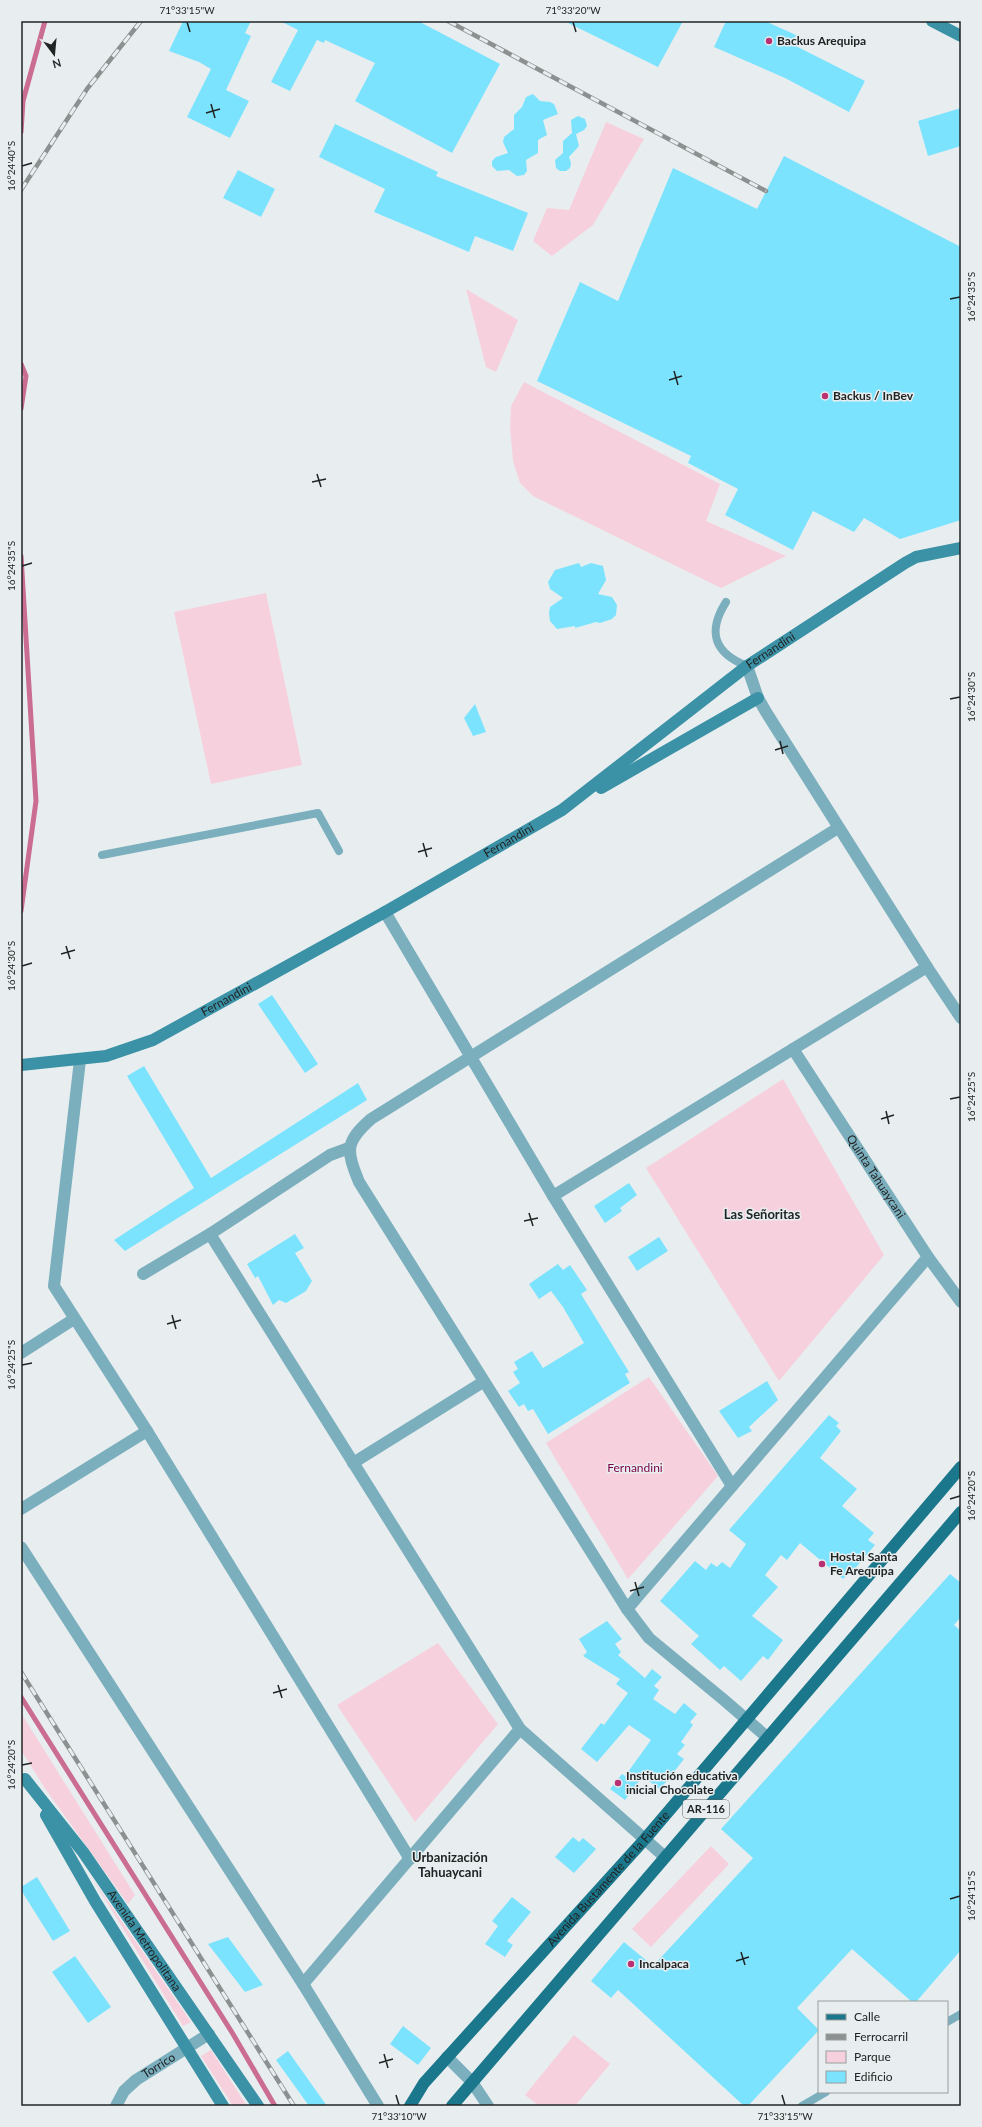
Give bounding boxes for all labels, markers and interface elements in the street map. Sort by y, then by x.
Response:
text: 71°33'15"W [159,4,215,16]
text: 71°33'20"W [545,4,601,16]
place label: Backus Arequipa [777,33,866,48]
north arrow [34,34,74,74]
marker: Backus Arequipa [764,36,774,46]
text: N [51,57,63,72]
text: 16°24'40"S [5,141,17,191]
text: 16°24'35"S [965,272,977,322]
place label: Backus / InBev [833,388,914,403]
marker: Backus / InBev [820,391,830,401]
text: 16°24'35"S [5,541,17,591]
street label: Fernandini [743,629,798,672]
text: 16°24'30"S [965,672,977,722]
street label: Fernandini [481,820,536,861]
text: 16°24'30"S [5,941,17,991]
street label: Fernandini [198,979,254,1019]
text: 16°24'25"S [965,1072,977,1122]
street label: Quinta Tahuaycani [843,1131,909,1221]
district label: Las Señoritas [724,1206,800,1222]
text: 16°24'25"S [5,1340,17,1390]
park label: Fernandini [607,1460,663,1475]
text: 16°24'20"S [965,1471,977,1521]
place label: Hostal Santa Fe Arequipa [830,1549,898,1578]
marker: Hostal Santa Fe Arequipa [817,1559,827,1569]
text: 16°24'20"S [5,1740,17,1790]
place label: Institución educativa inicial Chocolate [626,1768,738,1797]
marker: Institución educativa inicial Chocolate [613,1778,623,1788]
road number: AR-116 [683,1800,729,1818]
street label: Avenida Bustamente de la Fuente [543,1808,672,1949]
district label: Urbanización Tahuaycani [412,1849,488,1880]
text: 16°24'15"S [965,1871,977,1921]
street label: Avenida Metropolitana [104,1887,185,1994]
place label: Incalpaca [639,1956,689,1971]
marker: Incalpaca [626,1959,636,1969]
legend [818,2001,948,2093]
text: Calle [854,2009,880,2024]
text: Ferrocarril [854,2029,908,2044]
street label: Torrico [139,2049,178,2081]
text: Parque [854,2049,891,2064]
text: Edificio [854,2069,893,2084]
text: 71°33'10"W [371,2110,427,2122]
text: 71°33'15"W [757,2110,813,2122]

